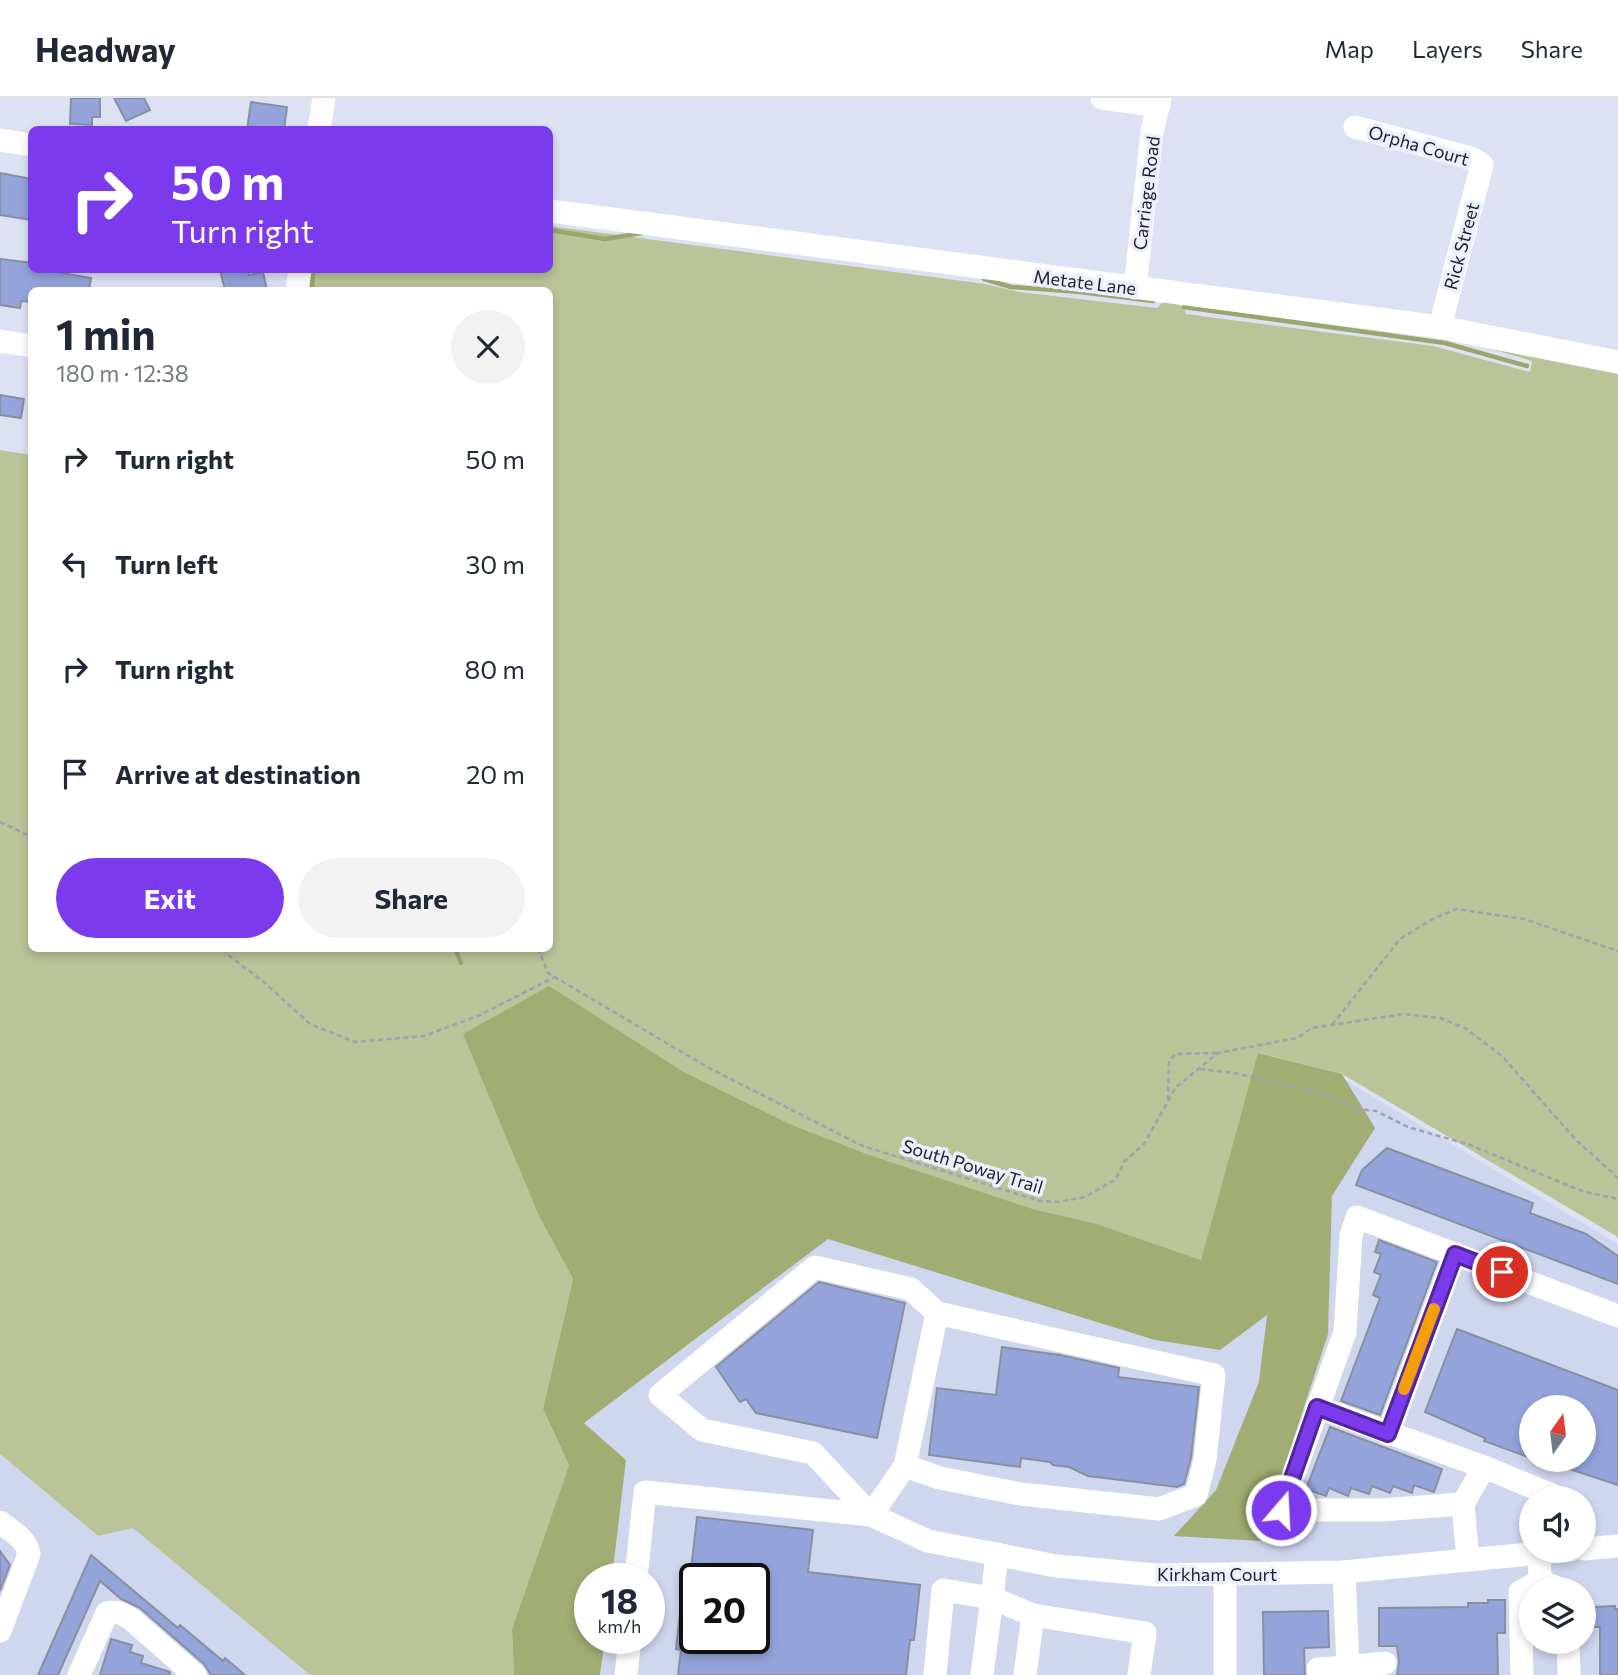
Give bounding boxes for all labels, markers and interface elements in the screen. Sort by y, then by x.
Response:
text: Headway [35,28,176,69]
text: Map [1325,34,1374,63]
text: Layers [1412,34,1483,63]
text: Share [1521,34,1583,63]
street label: Orpha Court [1366,120,1472,170]
street label: Carriage Road [1128,135,1164,251]
text: 50 m [171,150,284,210]
icon: right [56,154,147,245]
street label: Rick Street [1439,200,1483,292]
text: Turn right [171,210,314,250]
street label: Metate Lane [1033,265,1137,299]
text: 1 min [56,307,156,359]
button: close [451,310,525,384]
text: 180 m · 12:38 [56,359,189,387]
icon: right [56,440,94,478]
text: Turn right [115,443,234,474]
text: 50 m [465,443,525,474]
icon: left [56,545,94,583]
text: Turn left [115,548,218,579]
text: 30 m [466,548,525,579]
icon: right [56,650,94,688]
text: Turn right [115,653,234,684]
text: 80 m [465,653,525,684]
icon: arrive [56,755,94,793]
text: Arrive at destination [115,758,361,789]
text: 20 m [466,758,525,789]
button: Exit [56,858,284,938]
button: Share [298,858,525,938]
street label: South Poway Trail [900,1134,1046,1198]
pin [1472,1242,1532,1302]
icon: arrive [1483,1253,1521,1291]
north arrow [1519,1395,1596,1472]
map controls [1519,1395,1596,1654]
position arrow [1244,1473,1318,1547]
button: sound [1519,1486,1596,1563]
speed limit sign: 20 [679,1563,770,1654]
street label: Kirkham Court [1157,1563,1277,1585]
button: layers [1519,1577,1596,1654]
text: 18 [601,1578,638,1621]
text: km/h [598,1615,641,1637]

